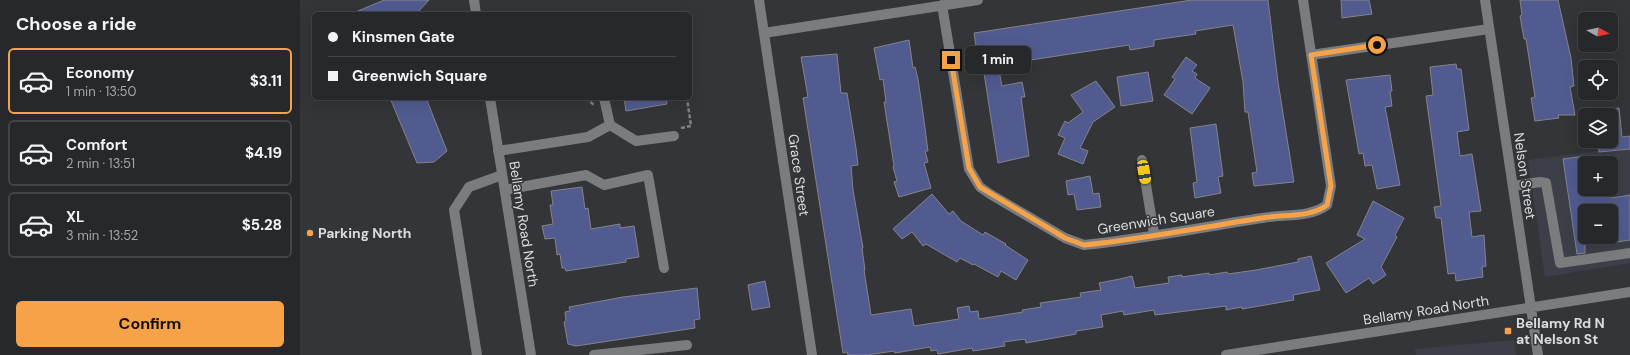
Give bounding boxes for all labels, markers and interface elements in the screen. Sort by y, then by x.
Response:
text: Choose a ride [16,12,137,36]
north arrow [1578,12,1618,52]
map controls [1578,12,1618,244]
text: Kinsmen Gate [352,27,455,47]
route start [1368,36,1386,54]
callout: 1 min [965,46,1031,74]
route end [942,51,960,69]
text: 1 min [982,51,1014,68]
button: locate [1578,60,1618,100]
icon: car [18,63,54,99]
text: Economy [66,63,134,83]
text: Greenwich Square [352,66,487,86]
text: $3.11 [250,71,282,91]
text: 1 min · 13:50 [66,83,136,100]
button: layers [1578,108,1618,148]
street label: Nelson Street [1510,131,1540,221]
street label: Grace Street [784,133,814,217]
icon: car [18,135,54,171]
text: Comfort [66,135,127,155]
text: $4.19 [245,143,282,163]
text: 2 min · 13:51 [66,155,135,172]
button: + [1578,156,1618,196]
car [1136,159,1152,185]
street label: Bellamy Road North [505,160,543,288]
street label: Greenwich Square [1096,202,1216,238]
button: − [1578,204,1618,244]
icon: car [18,207,54,243]
text: XL [66,207,84,227]
text: $5.28 [242,215,282,235]
place label: Parking North [318,224,411,242]
text: 3 min · 13:52 [66,227,138,244]
marker: Parking North [305,228,315,238]
street label: Bellamy Road North [1362,291,1490,329]
button: Confirm [16,301,284,347]
place label: Bellamy Rd N at Nelson St [1516,314,1605,348]
marker: Bellamy Rd N at Nelson St [1503,326,1513,336]

